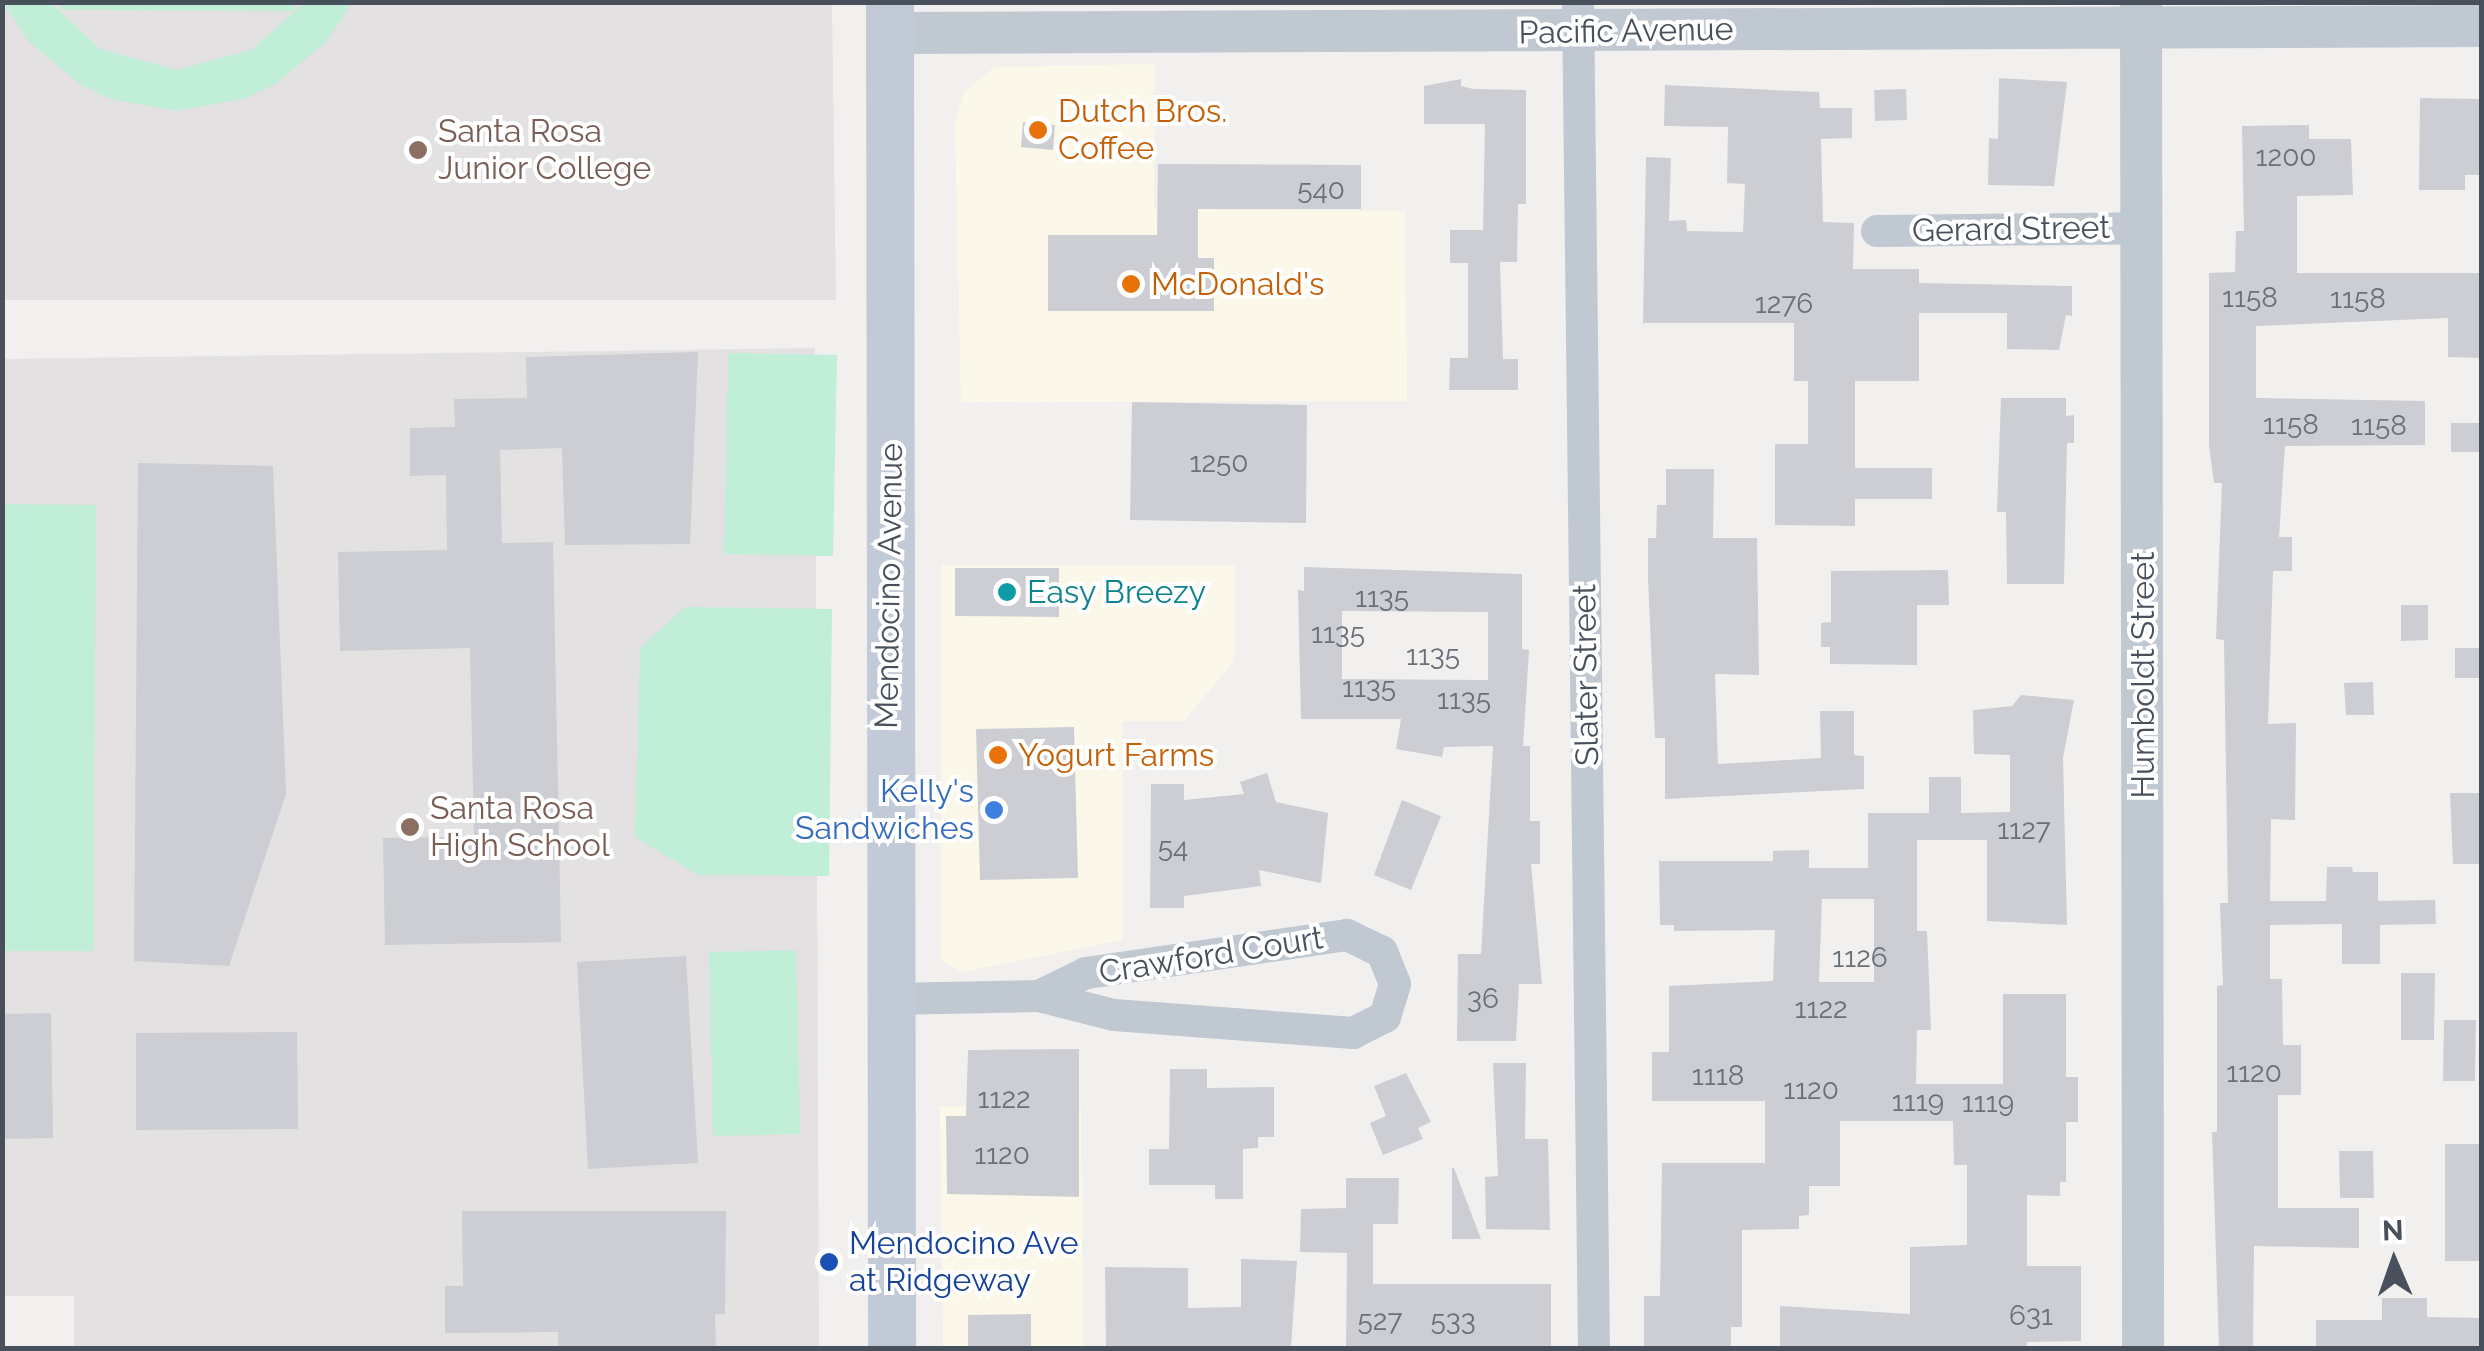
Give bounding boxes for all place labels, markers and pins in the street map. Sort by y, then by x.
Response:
place label: Dutch Bros. Coffee [1058,93,1227,168]
place label: Santa Rosa Junior College [438,113,652,188]
marker: Dutch Bros. Coffee [1027,119,1049,141]
marker: Santa Rosa Junior College [407,139,429,161]
place label: McDonald's [1151,265,1324,303]
marker: McDonald's [1120,273,1142,295]
place label: Easy Breezy [1027,573,1207,611]
marker: Easy Breezy [996,581,1018,603]
place label: Yogurt Farms [1018,736,1214,774]
marker: Yogurt Farms [987,744,1009,766]
place label: Kelly's Sandwiches [795,773,974,848]
place label: Santa Rosa High School [430,790,610,865]
marker: Kelly's Sandwiches [983,799,1005,821]
marker: Santa Rosa High School [399,816,421,838]
place label: Mendocino Ave at Ridgeway [849,1225,1079,1300]
marker: Mendocino Ave at Ridgeway [818,1251,840,1273]

